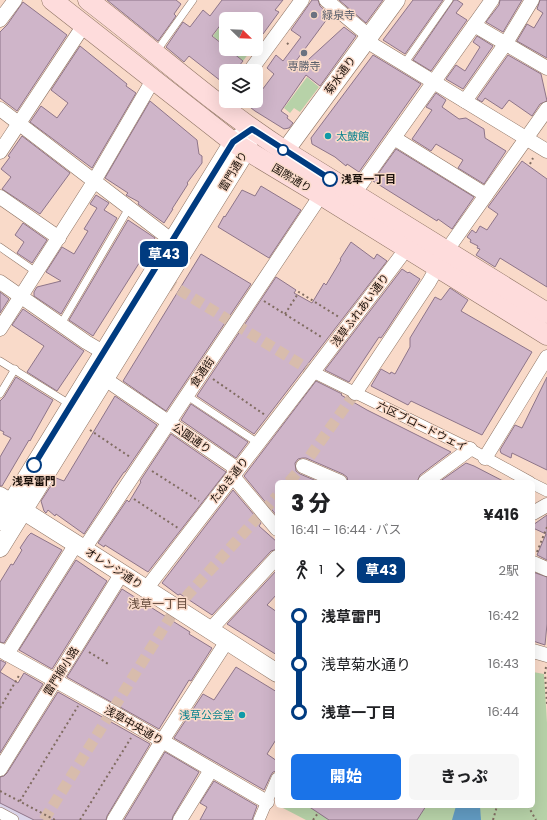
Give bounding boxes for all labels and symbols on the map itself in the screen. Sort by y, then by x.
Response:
place label: 緑泉寺 [322,7,355,23]
marker: 緑泉寺 [309,10,319,20]
north arrow [219,12,263,56]
marker: 専勝寺 [299,48,309,58]
street label: 菊水通り [321,52,359,98]
place label: 専勝寺 [288,58,321,74]
place label: 太皷館 [336,128,369,144]
marker: 太皷館 [323,131,333,141]
unlabelled marker [277,144,289,156]
street label: 雷門通り [215,148,251,194]
street label: 国際通り [269,160,315,196]
marker: 浅草一丁目 [322,171,338,187]
place label: 浅草一丁目 [341,171,396,187]
line badge: 草43 [141,241,187,267]
street label: 浅草ふれあい通り [327,270,393,350]
street label: 食通街 [186,354,218,390]
street label: 六区ブロードウェイ [374,397,470,455]
street label: 公園通り [169,419,215,457]
street label: たぬき通り [206,453,252,507]
marker: 浅草雷門 [26,457,42,473]
place label: 浅草雷門 [12,473,56,489]
street label: オレンジ通り [82,543,146,593]
district label: 浅草一丁目 [128,595,188,612]
street label: 雷門柳小路 [40,643,82,699]
street label: 浅草中央通り [101,702,167,748]
place label: 浅草公会堂 [179,707,234,723]
marker: 浅草公会堂 [237,710,247,720]

